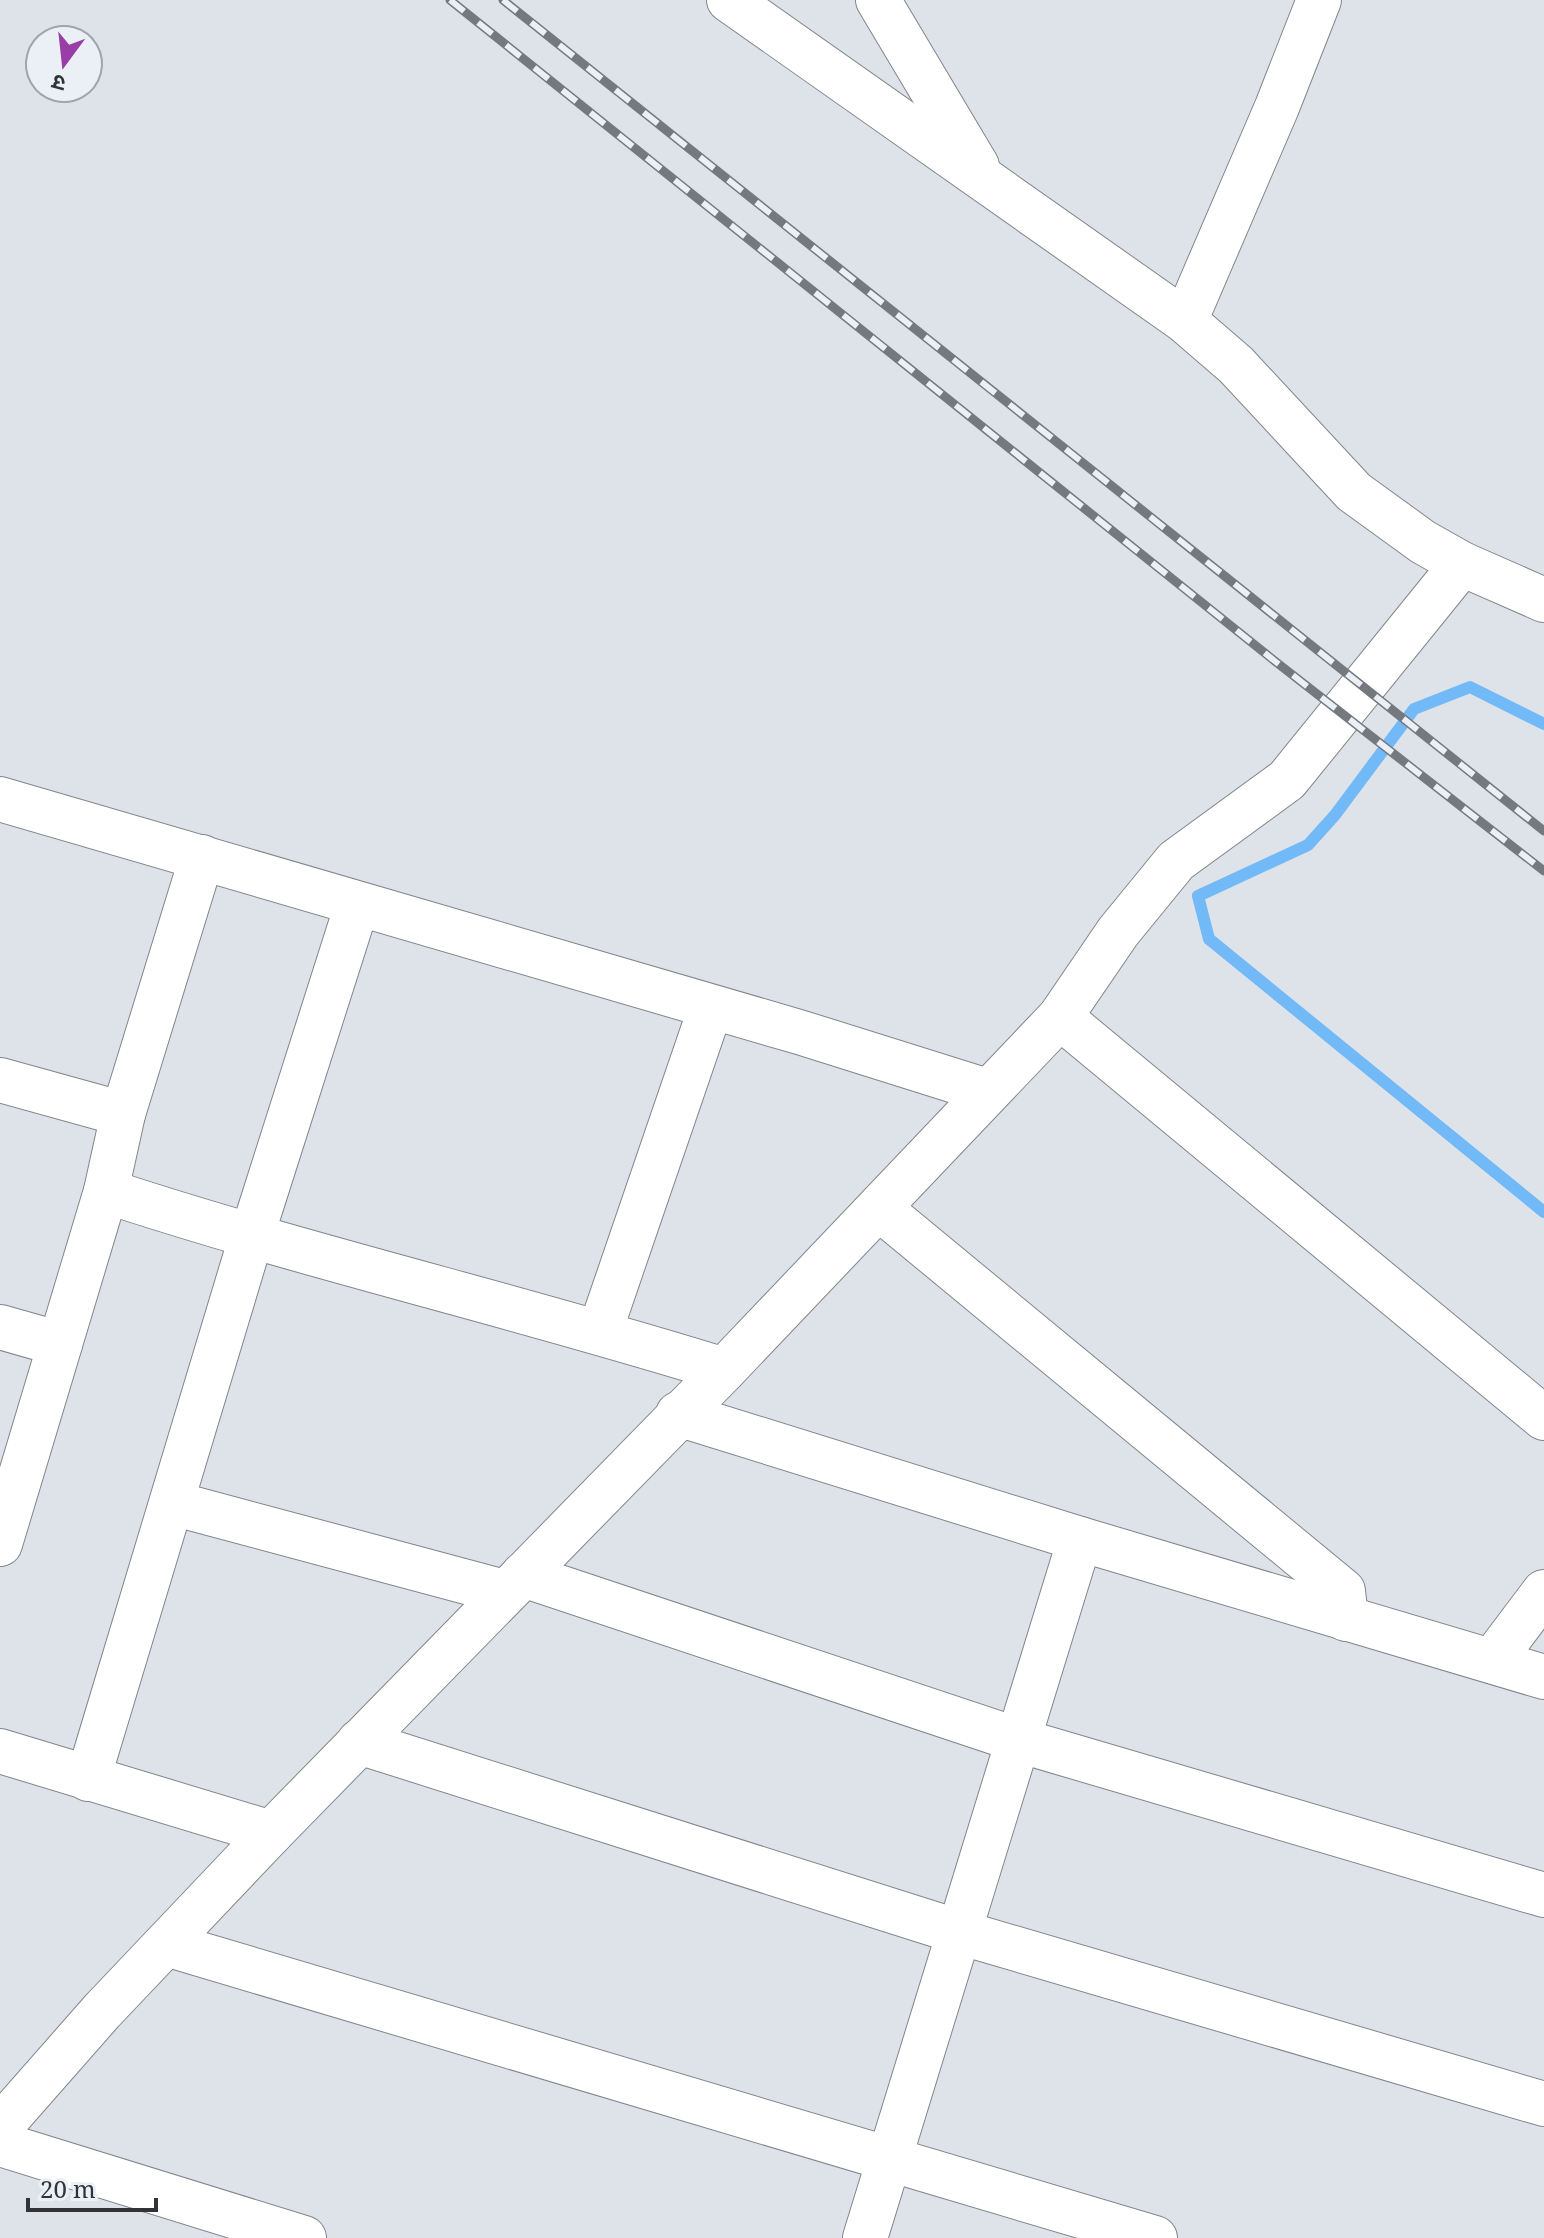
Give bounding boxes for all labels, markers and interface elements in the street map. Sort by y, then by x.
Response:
north arrow [24,24,104,104]
text: उ [47,68,69,100]
scale bar [28,2162,156,2212]
text: 20 m [40,2172,96,2205]

